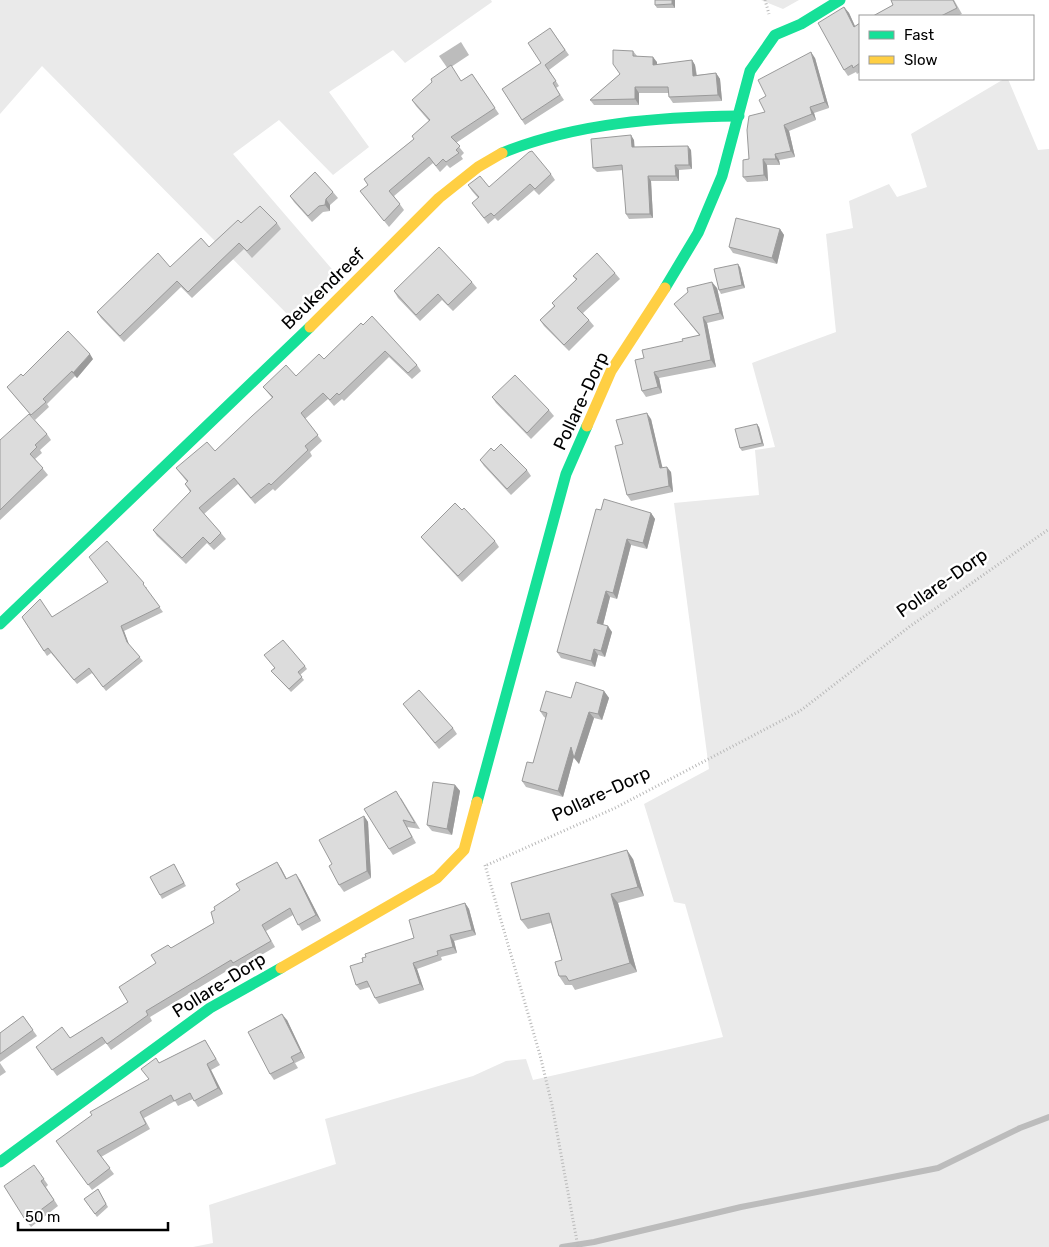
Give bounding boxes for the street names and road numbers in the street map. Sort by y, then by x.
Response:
street label: Beukendreef [277,244,369,334]
street label: Pollare-Dorp [549,348,613,454]
street label: Pollare-Dorp [892,544,992,622]
street label: Pollare-Dorp [548,762,654,826]
street label: Pollare-Dorp [168,948,270,1022]

